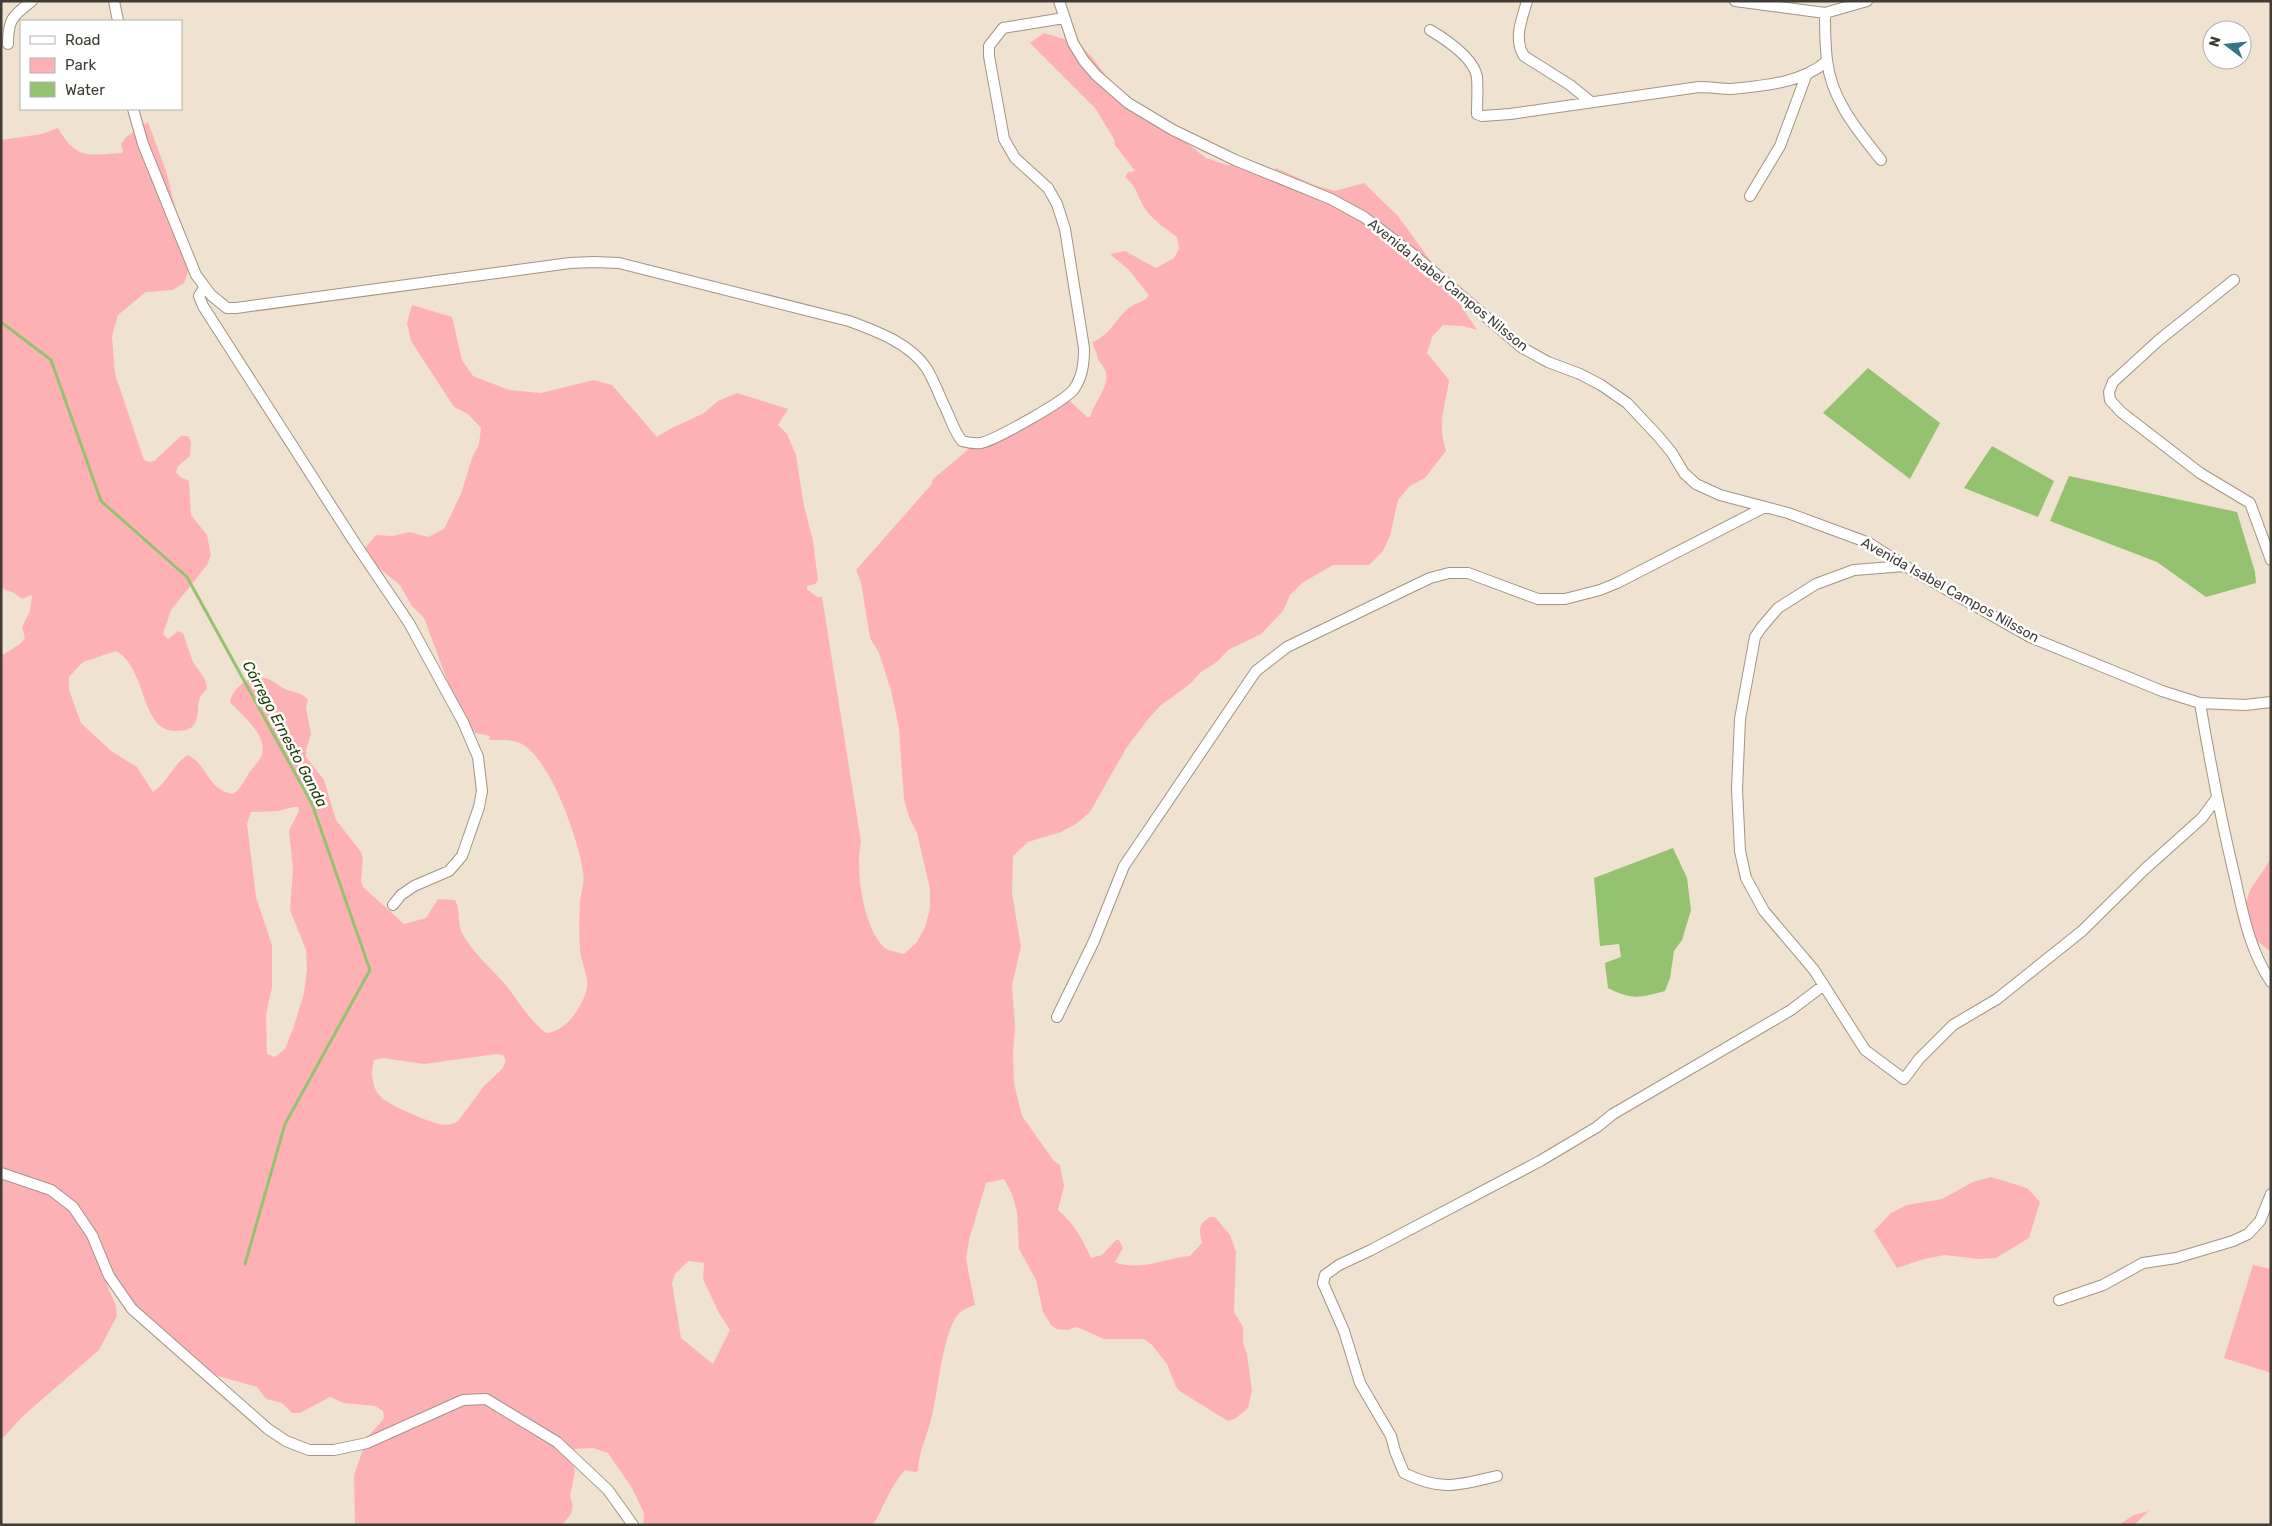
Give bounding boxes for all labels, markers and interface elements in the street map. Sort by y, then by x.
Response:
legend [20,20,182,110]
north arrow [2202,20,2252,70]
text: Road [65,31,101,49]
text: N [2205,34,2225,49]
text: Park [65,56,96,74]
text: Water [65,81,105,99]
street label: Avenida Isabel Campos Nilsson [1365,215,1531,355]
street label: Avenida Isabel Campos Nilsson [1858,534,2042,646]
water label: Córrego Ernesto Ganda [239,658,331,811]

